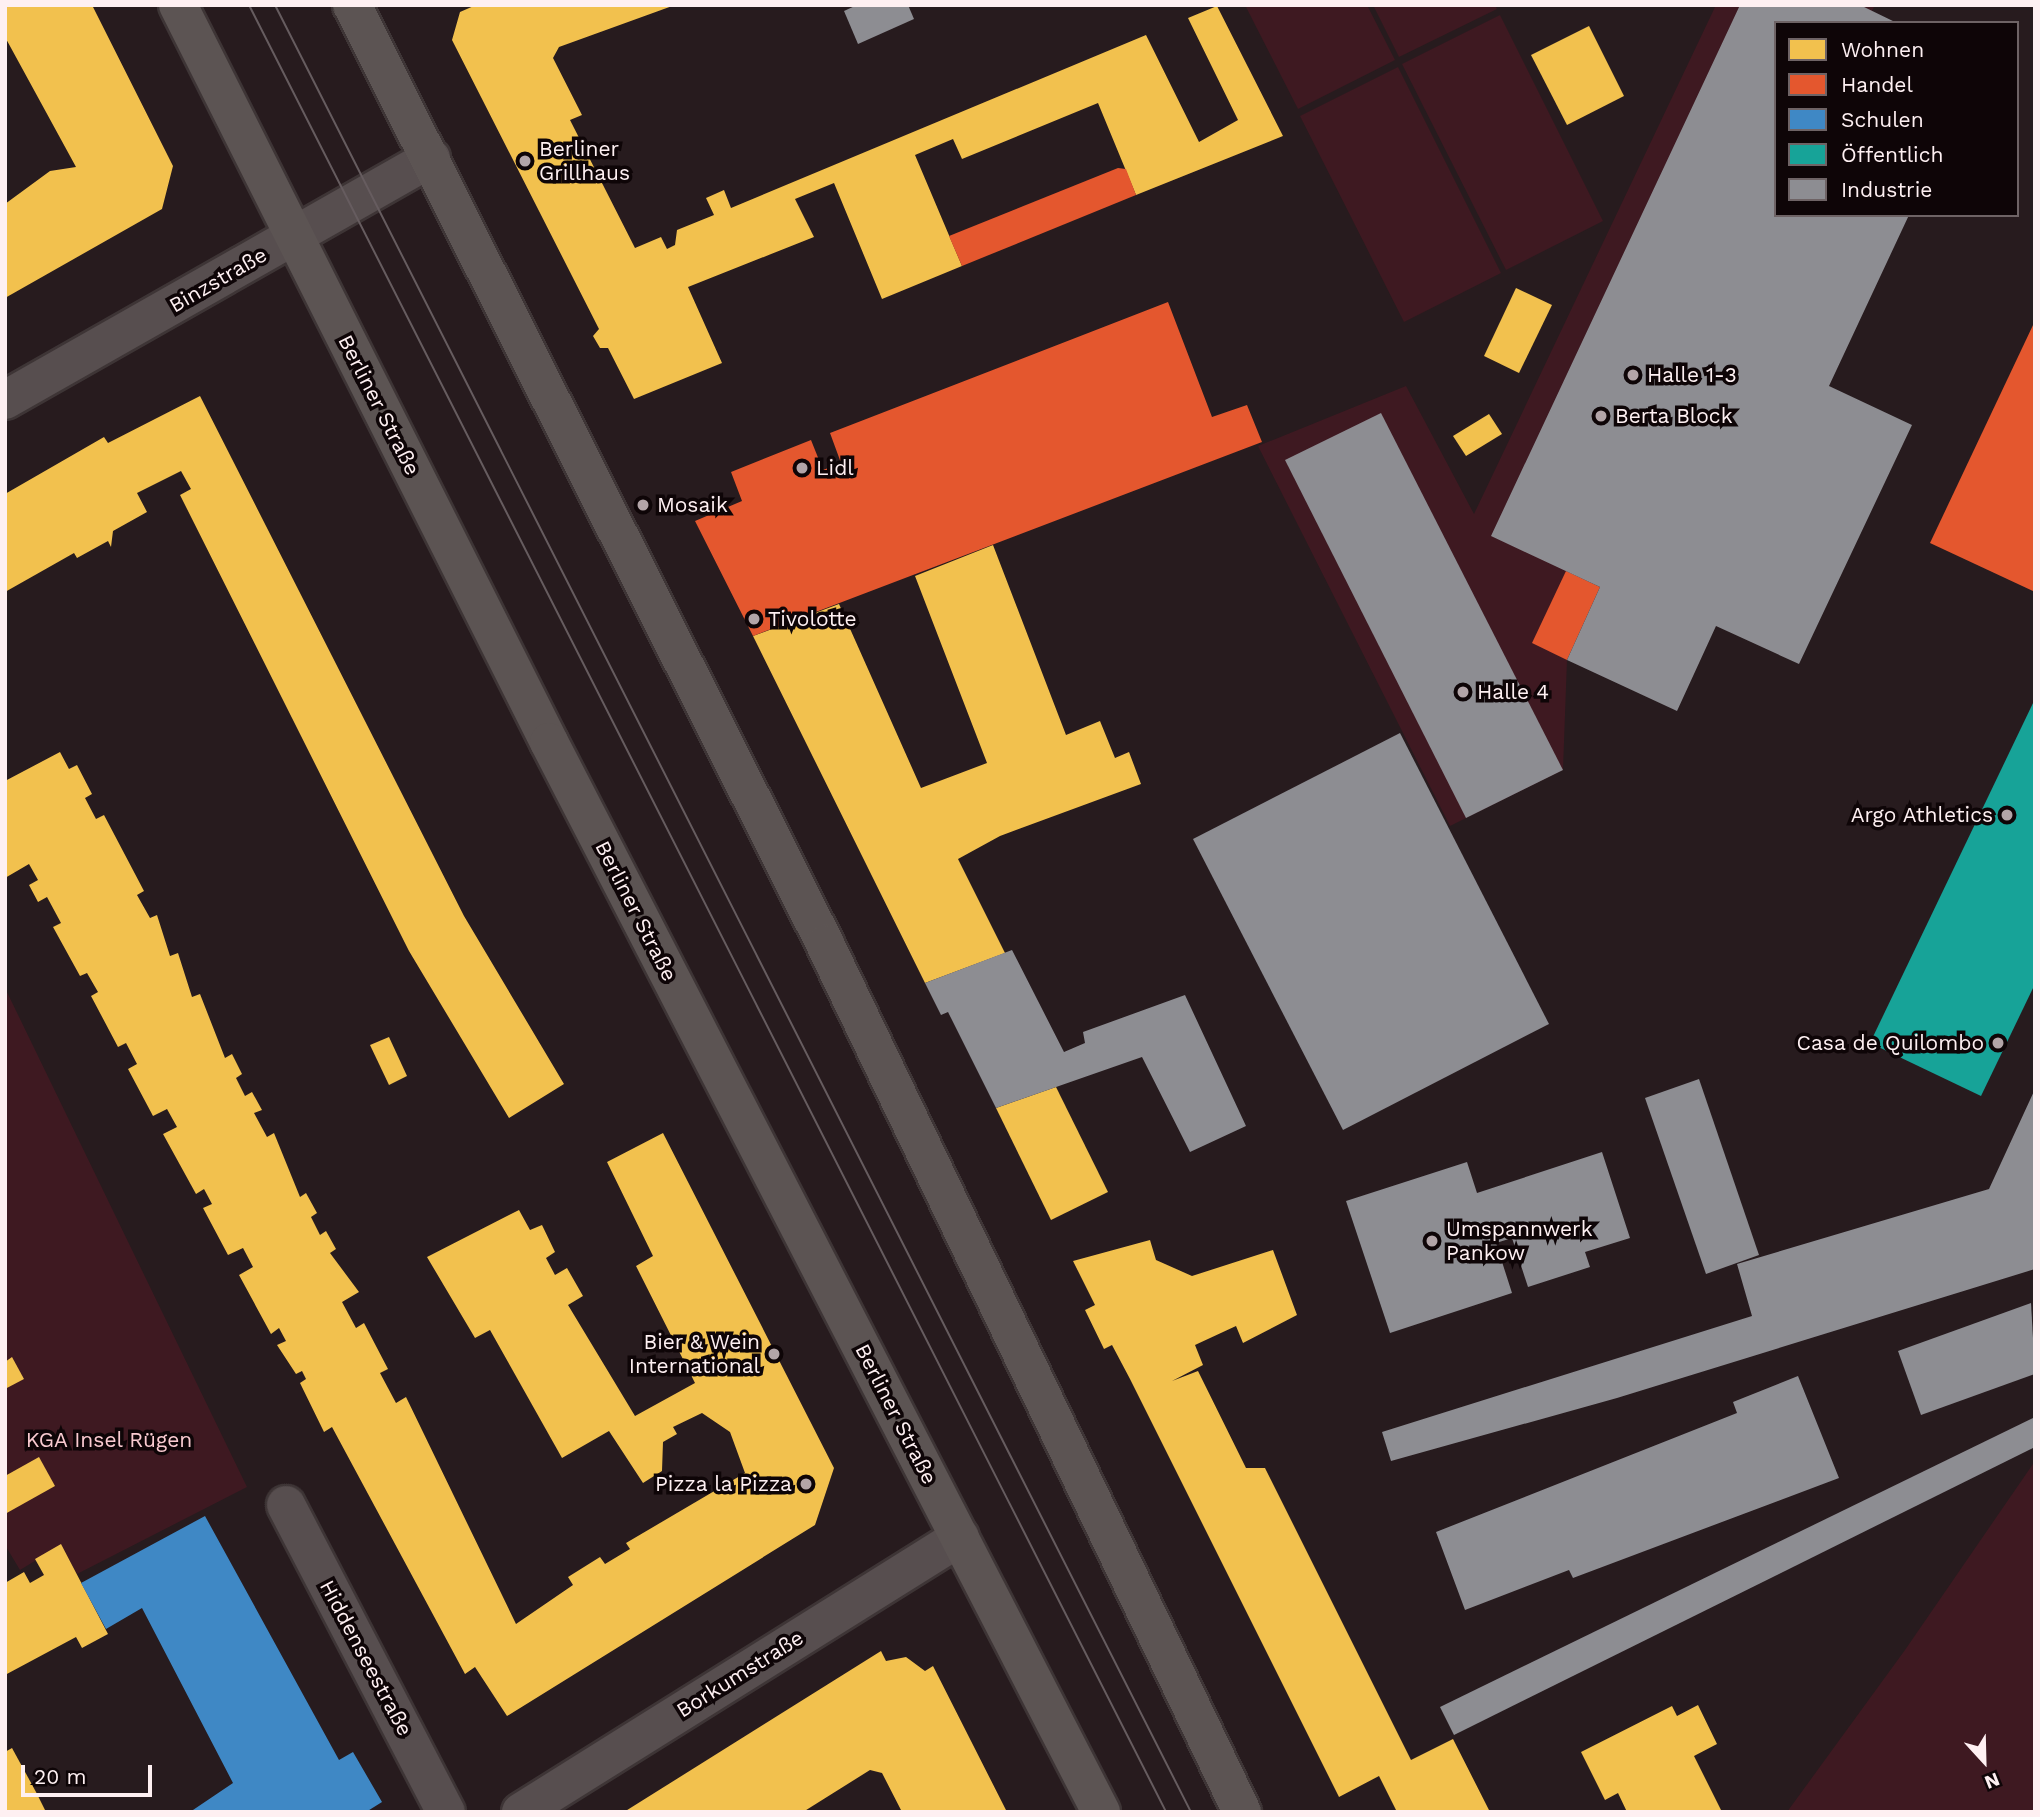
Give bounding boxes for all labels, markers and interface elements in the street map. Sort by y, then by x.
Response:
legend [1774,21,2019,217]
text: Wohnen [1841,37,1924,62]
text: Handel [1841,72,1913,97]
text: Schulen [1841,107,1924,132]
place label: Berliner Grillhaus [539,136,630,186]
text: Öffentlich [1841,142,1943,167]
marker: Berliner Grillhaus [517,153,533,169]
text: Industrie [1841,177,1932,202]
street label: Binzstraße [165,242,271,318]
street label: Berliner Straße [333,330,425,480]
place label: Halle 1-3 [1647,362,1737,388]
marker: Halle 1-3 [1625,367,1641,383]
place label: Berta Block [1615,403,1733,429]
marker: Berta Block [1593,408,1609,424]
place label: Lidl [816,455,854,481]
marker: Lidl [794,460,810,476]
place label: Mosaik [657,492,728,518]
marker: Mosaik [635,497,651,513]
place label: Tivolotte [768,606,857,632]
marker: Tivolotte [746,611,762,627]
place label: Halle 4 [1477,679,1549,705]
marker: Halle 4 [1455,684,1471,700]
place label: Argo Athletics [1850,802,1993,828]
marker: Argo Athletics [1999,807,2015,823]
street label: Berliner Straße [590,836,682,986]
place label: Casa de Quilombo [1796,1030,1984,1056]
marker: Casa de Quilombo [1990,1035,2006,1051]
place label: Umspannwerk Pankow [1446,1216,1593,1266]
marker: Umspannwerk Pankow [1424,1233,1440,1249]
place label: Bier & Wein International [629,1329,760,1379]
street label: Berliner Straße [850,1339,942,1489]
marker: Bier & Wein International [766,1346,782,1362]
park label: KGA Insel Rügen [25,1427,193,1453]
place label: Pizza la Pizza [654,1471,792,1497]
marker: Pizza la Pizza [798,1476,814,1492]
street label: Hiddenseestraße [314,1576,418,1740]
street label: Borkumstraße [672,1625,808,1723]
north arrow [1949,1726,2019,1796]
scale bar [24,1750,156,1794]
text: 20 m [34,1764,86,1789]
text: N [1981,1768,2003,1794]

